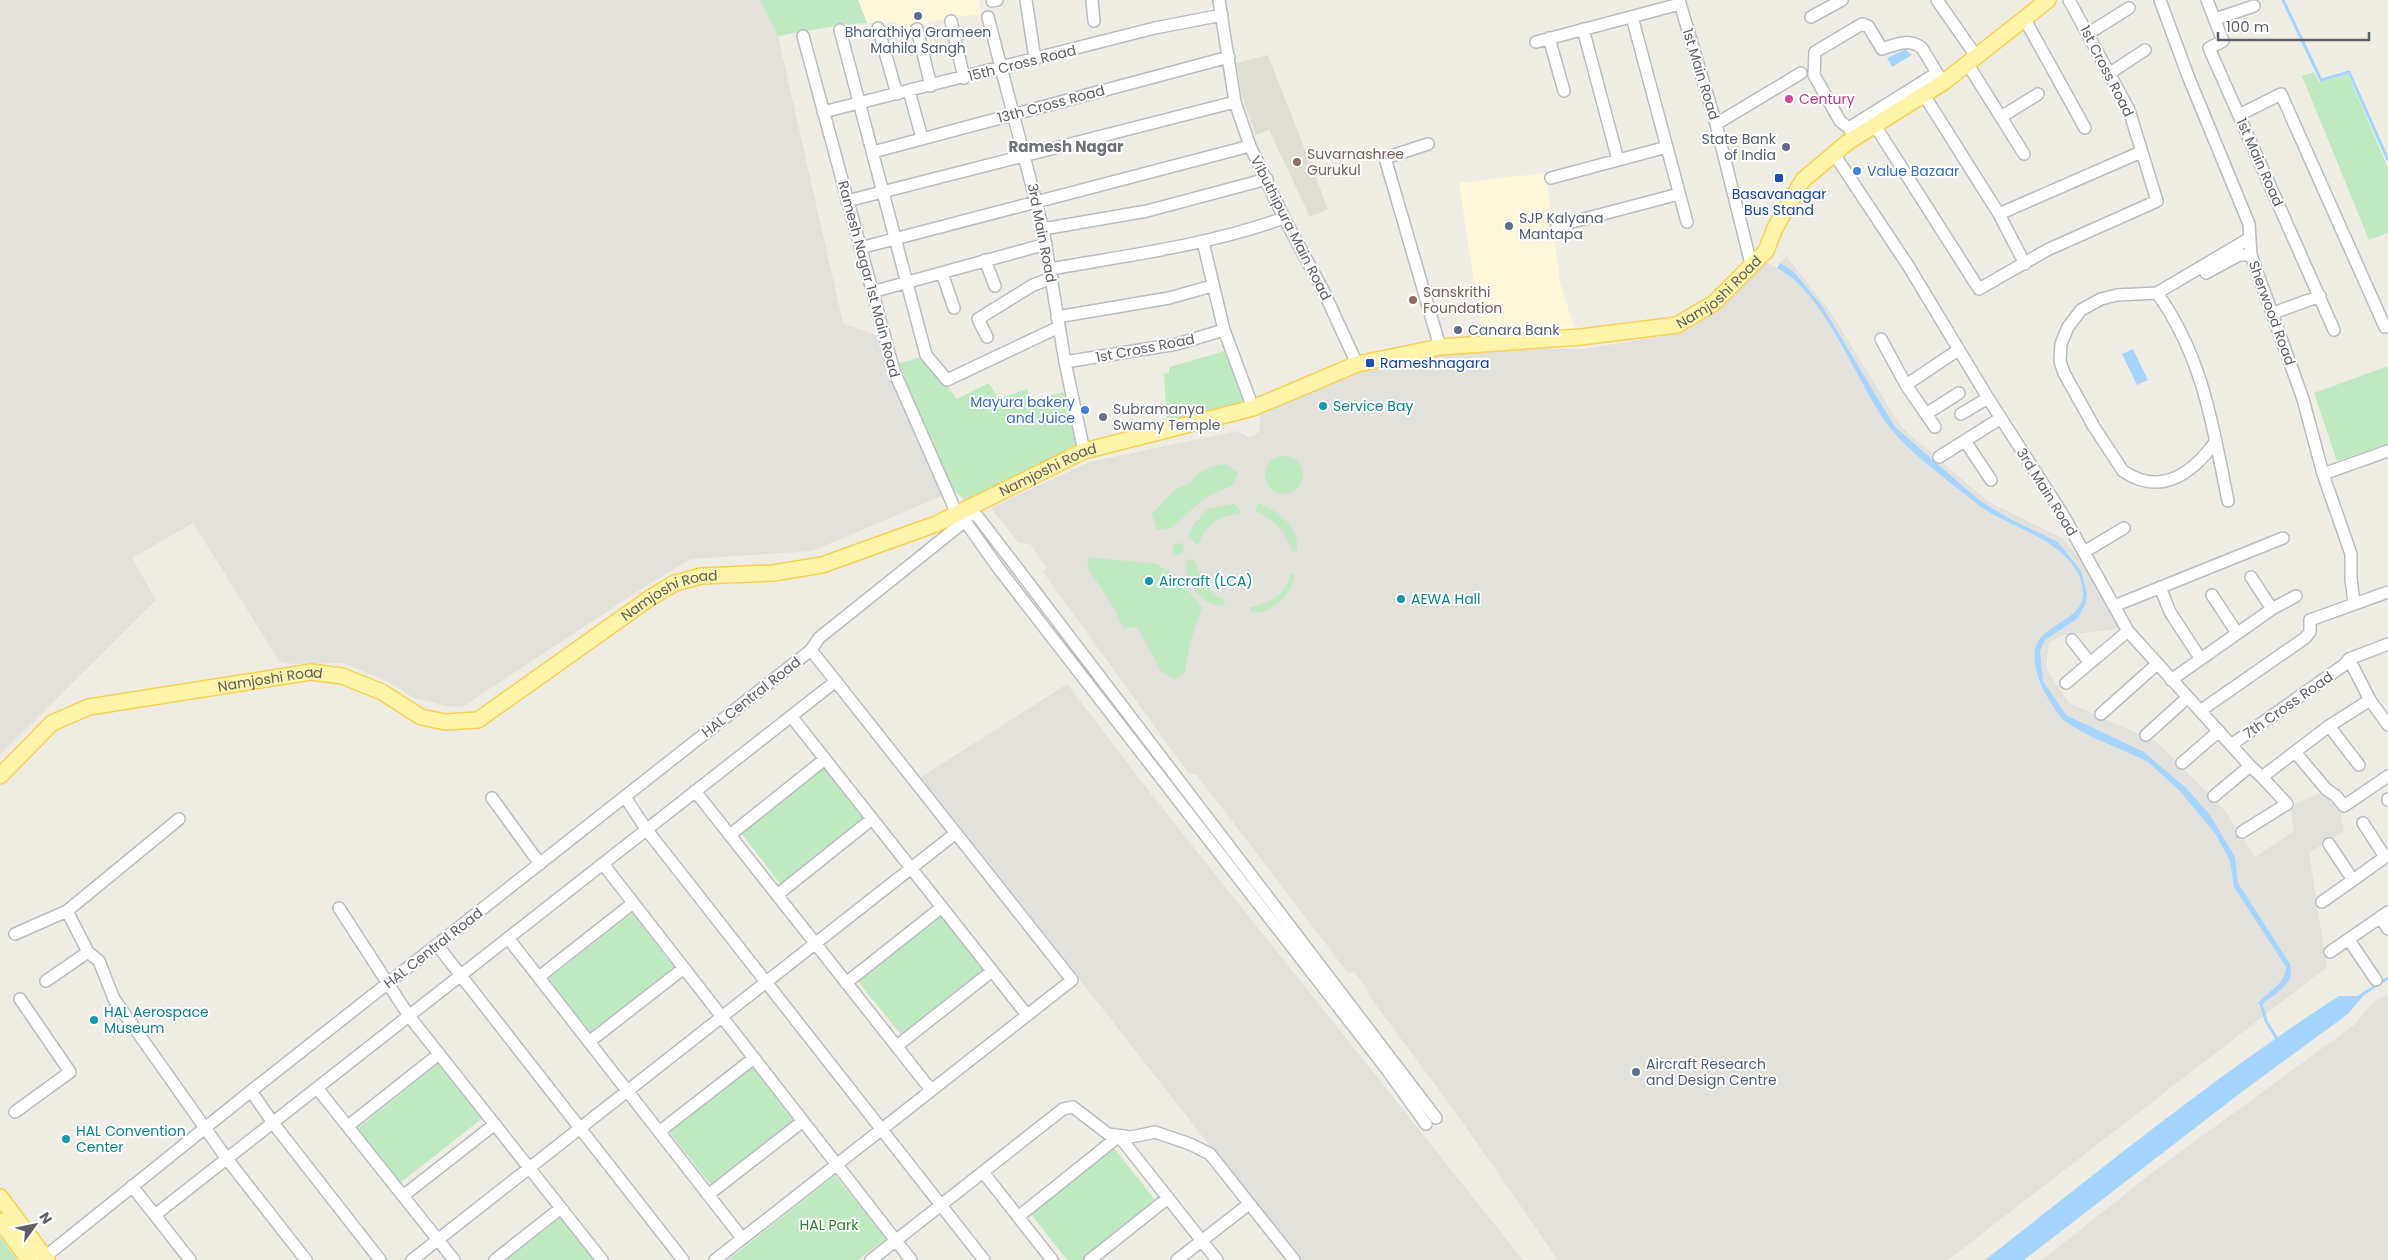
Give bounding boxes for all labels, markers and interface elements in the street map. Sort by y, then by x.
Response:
marker: Bharathiya Grameen Mahila Sangh [912,10,924,22]
scale bar [2218,10,2369,42]
text: 100 m [2226,16,2269,37]
place label: Bharathiya Grameen Mahila Sangh [845,22,991,58]
street label: 1st Cross Road [2075,22,2139,120]
street label: 1st Main Road [1678,26,1724,122]
street label: 15th Cross Road [966,40,1078,86]
street label: 13th Cross Road [995,80,1107,128]
place label: Century [1799,89,1855,109]
marker: Century [1783,93,1795,105]
street label: 1st Main Road [2232,115,2288,209]
place label: State Bank of India [1701,129,1777,165]
district label: Ramesh Nagar [1008,136,1124,157]
marker: State Bank of India [1780,141,1792,153]
place label: Suvarnashree Gurukul [1307,144,1404,180]
street label: Vibuthipura Main Road [1246,152,1336,304]
marker: Suvarnashree Gurukul [1291,156,1303,168]
place label: Value Bazaar [1867,161,1959,181]
marker: Value Bazaar [1851,165,1863,177]
marker: Basavanagar Bus Stand [1773,172,1785,184]
street label: Ramesh Nagar 1st Main Road [833,178,905,380]
street label: 3rd Main Road [1023,182,1061,284]
place label: Basavanagar Bus Stand [1732,184,1826,220]
place label: SJP Kalyana Mantapa [1519,208,1604,244]
marker: SJP Kalyana Mantapa [1503,220,1515,232]
street label: Namjoshi Road [1672,251,1766,333]
street label: Sherwood Road [2244,258,2300,368]
place label: Sanskrithi Foundation [1423,282,1502,318]
marker: Sanskrithi Foundation [1407,294,1419,306]
place label: Canara Bank [1468,320,1560,340]
marker: Canara Bank [1452,324,1464,336]
street label: 1st Cross Road [1094,329,1196,367]
place label: Rameshnagara [1380,353,1489,373]
marker: Rameshnagara [1364,357,1376,369]
place label: Mayura bakery and Juice [970,392,1075,428]
place label: Service Bay [1333,396,1413,416]
place label: Subramanya Swamy Temple [1113,399,1221,435]
marker: Service Bay [1317,400,1329,412]
marker: Mayura bakery and Juice [1079,404,1091,416]
marker: Subramanya Swamy Temple [1097,411,1109,423]
street label: Namjoshi Road [996,438,1099,501]
street label: 3rd Main Road [2012,444,2082,540]
street label: Namjoshi Road [617,565,718,626]
place label: Aircraft (LCA) [1159,571,1253,591]
marker: Aircraft (LCA) [1143,575,1155,587]
place label: AEWA Hall [1411,589,1481,609]
marker: AEWA Hall [1395,593,1407,605]
street label: HAL Central Road [697,652,805,742]
street label: Namjoshi Road [216,662,324,697]
street label: 7th Cross Road [2239,667,2337,743]
street label: HAL Central Road [379,903,487,993]
place label: HAL Aerospace Museum [104,1002,209,1038]
marker: HAL Aerospace Museum [88,1014,100,1026]
place label: Aircraft Research and Design Centre [1646,1054,1777,1090]
marker: Aircraft Research and Design Centre [1630,1066,1642,1078]
place label: HAL Convention Center [76,1121,186,1157]
marker: HAL Convention Center [60,1133,72,1145]
north arrow [10,1200,60,1250]
text: N [35,1208,57,1228]
park label: HAL Park [800,1215,859,1235]

